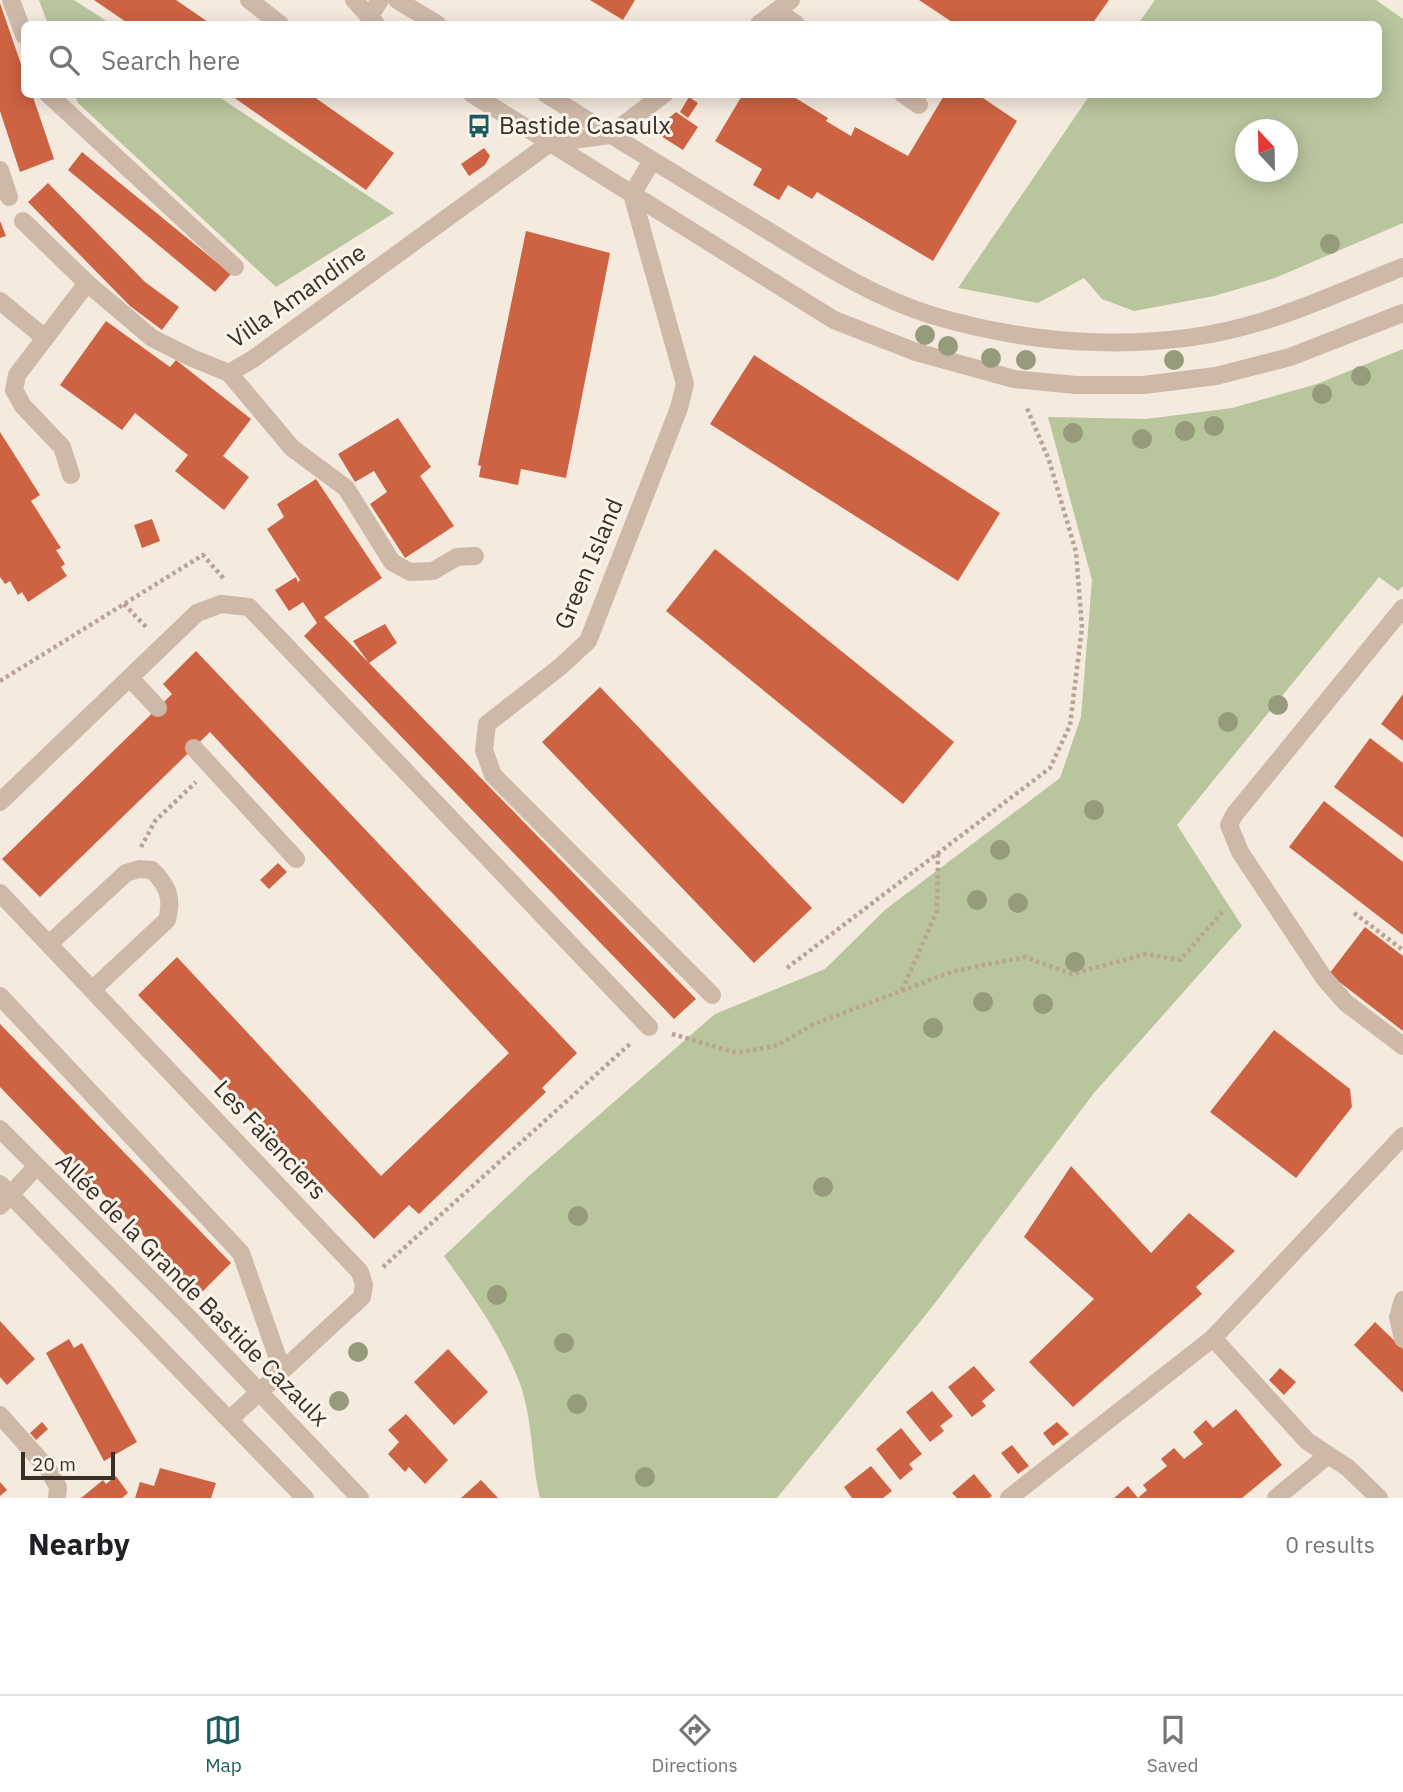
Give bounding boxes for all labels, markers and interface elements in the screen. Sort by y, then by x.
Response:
search box [21,21,1382,98]
icon: search [45,41,83,79]
text: Search here [101,43,240,77]
place label: Bastide Casaulx [499,109,671,141]
bus stop icon: Bastide Casaulx [465,112,493,140]
north arrow [1235,119,1298,182]
street label: Villa Amandine [221,236,372,355]
street label: Green Island [546,493,630,634]
street label: Les Faïenciers [207,1073,334,1206]
street label: Allée de la Grande Bastide Cazaulx [49,1146,336,1433]
scale bar [21,1449,116,1481]
text: 20 m [32,1452,76,1476]
text: Nearby [28,1524,130,1563]
text: 0 results [1285,1529,1375,1559]
tab: Map [204,1711,242,1777]
tab: Directions [651,1711,738,1777]
tab: Saved [1147,1711,1199,1777]

